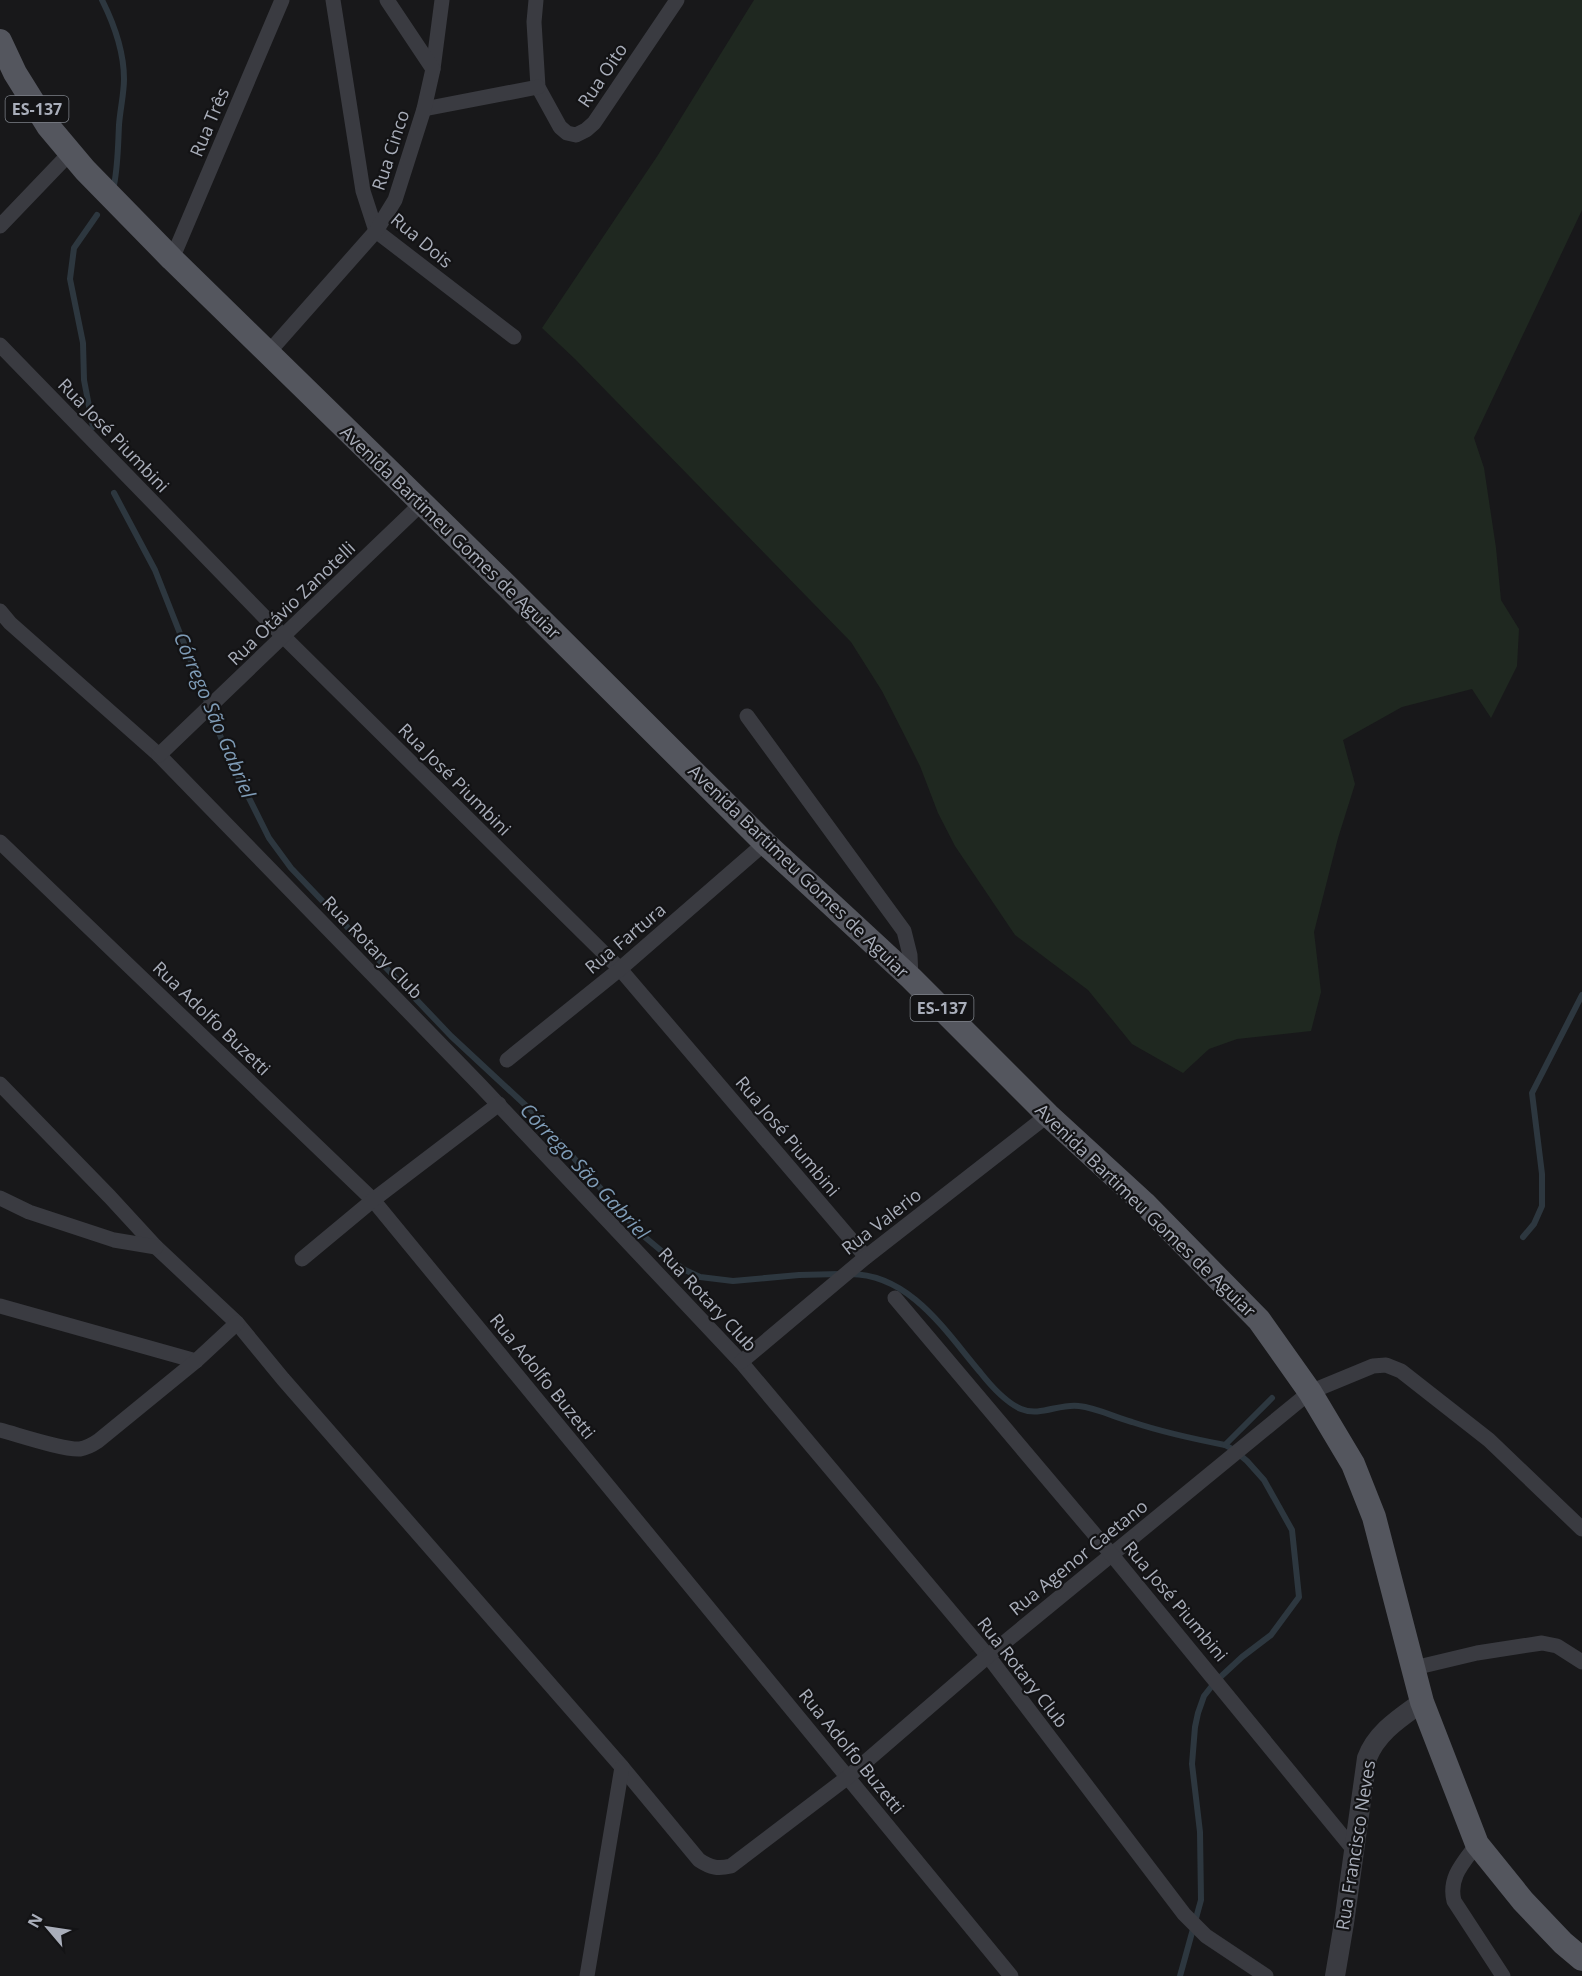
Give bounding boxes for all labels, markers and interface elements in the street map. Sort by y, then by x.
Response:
street label: Rua Oito [572,38,632,112]
street label: Rua Três [184,84,234,160]
road number: ES-137 [6,96,68,122]
street label: Rua Cinco [366,107,414,193]
street label: Rua Dois [386,207,458,273]
street label: Rua José Piumbini [53,373,175,497]
street label: Avenida Bartimeu Gomes de Aguiar [335,420,567,645]
street label: Rua Otávio Zanotelli [222,536,360,670]
water label: Córrego São Gabriel [168,628,263,803]
street label: Rua José Piumbini [393,717,517,841]
street label: Avenida Bartimeu Gomes de Aguiar [683,759,915,984]
street label: Rua Rotary Club [318,890,428,1004]
street label: Rua Fartura [580,897,670,979]
street label: Rua Adolfo Buzetti [148,956,276,1080]
road number: ES-137 [910,995,974,1021]
street label: Rua José Piumbini [731,1071,845,1201]
water label: Córrego São Gabriel [514,1097,656,1246]
street label: Avenida Bartimeu Gomes de Aguiar [1030,1098,1262,1323]
street label: Rua Valerio [836,1182,926,1260]
street label: Rua Rotary Club [653,1242,763,1356]
street label: Rua Adolfo Buzetti [485,1308,601,1444]
street label: Rua Agenor Caetano [1004,1494,1152,1620]
street label: Rua José Piumbini [1119,1536,1233,1666]
street label: Rua Rotary Club [972,1612,1074,1732]
street label: Rua Adolfo Buzetti [794,1683,910,1819]
street label: Rua Francisco Neves [1330,1758,1380,1932]
north arrow [18,1898,78,1958]
text: N [22,1910,48,1932]

